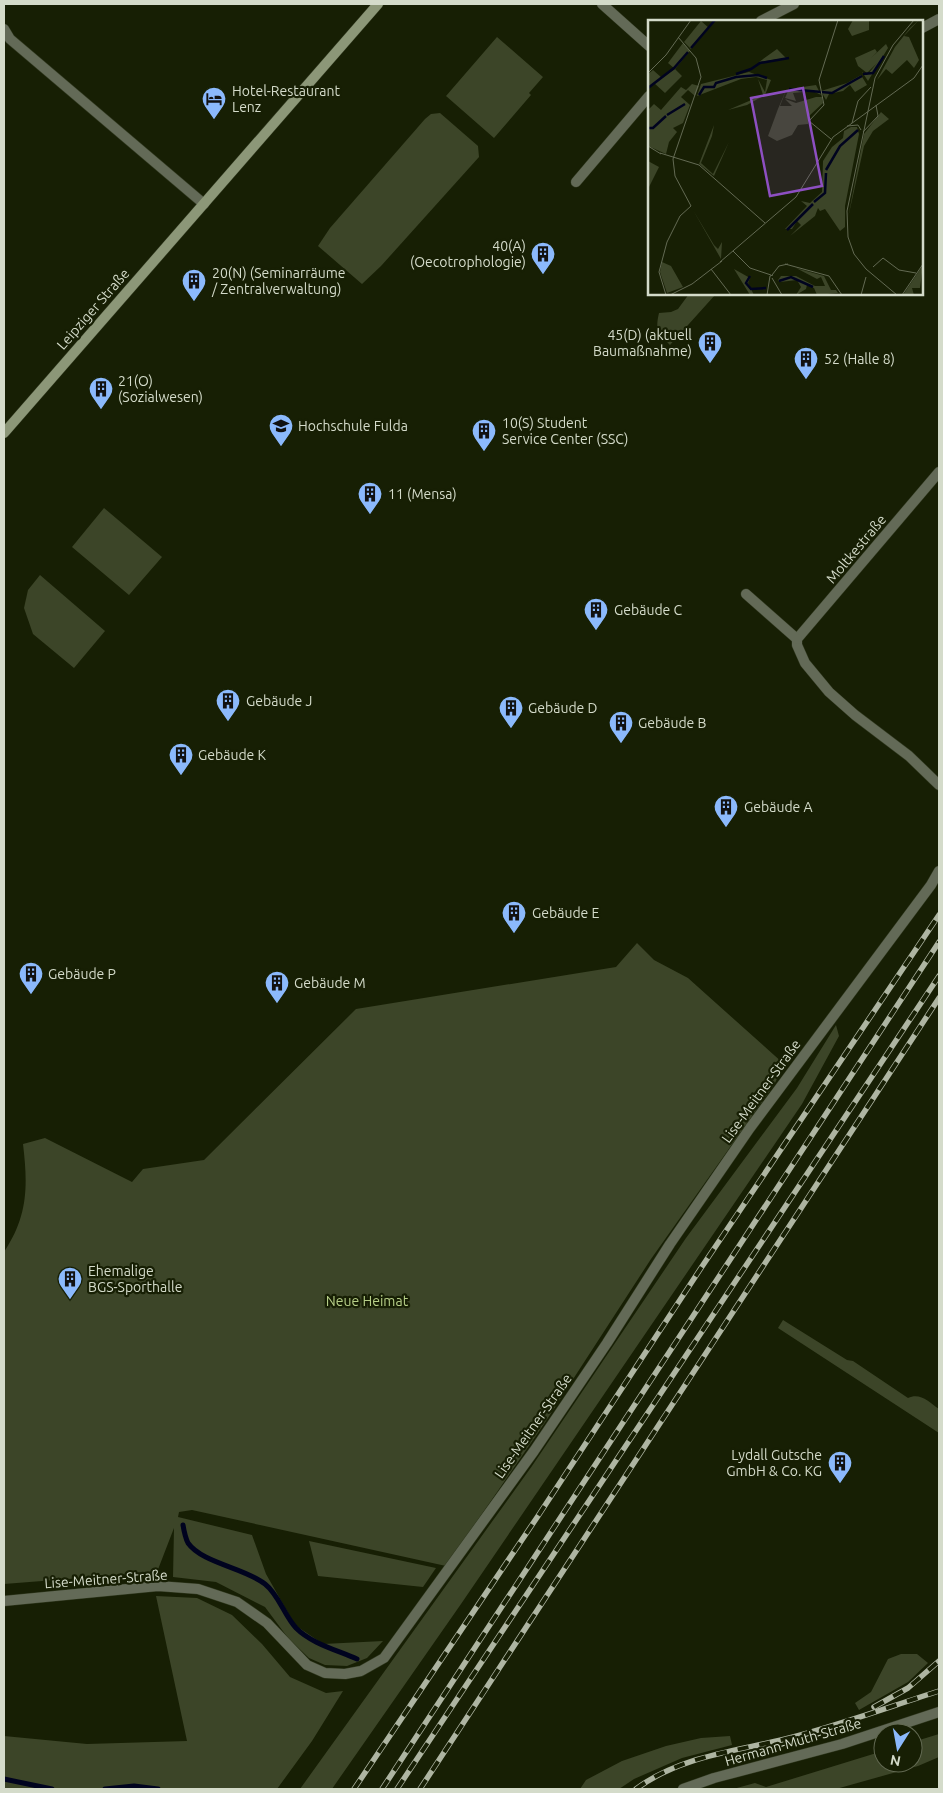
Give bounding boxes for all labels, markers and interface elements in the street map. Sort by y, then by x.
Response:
inset map [648,20,923,295]
place label: Hotel-Restaurant Lenz [232,83,341,115]
hotel icon: Hotel-Restaurant Lenz [201,86,227,120]
place label: 40(A) (Oecotrophologie) [410,238,526,270]
building icon: 40(A) (Oecotrophologie) [530,241,556,275]
street label: Leipziger Straße [54,265,132,353]
place label: 20(N) (Seminarräume / Zentralverwaltung) [211,265,345,297]
building icon: 20(N) (Seminarräume / Zentralverwaltung) [181,268,207,302]
place label: 45(D) (aktuell Baumaßnahme) [593,327,692,359]
building icon: 45(D) (aktuell Baumaßnahme) [697,330,723,364]
building icon: 52 (Halle 8) [793,346,819,380]
place label: 52 (Halle 8) [824,351,895,367]
place label: 21(O) (Sozialwesen) [118,373,203,405]
building icon: 21(O) (Sozialwesen) [88,376,114,410]
school or university icon: Hochschule Fulda [268,413,294,447]
place label: 10(S) Student Service Center (SSC) [502,415,628,447]
place label: Hochschule Fulda [298,418,408,434]
building icon: 10(S) Student Service Center (SSC) [471,418,497,452]
building icon: 11 (Mensa) [357,481,383,515]
place label: 11 (Mensa) [388,486,457,502]
street label: Moltkestraße [823,512,889,586]
building icon: Gebäude C [583,597,609,631]
place label: Gebäude C [614,602,683,618]
building icon: Gebäude J [215,688,241,722]
place label: Gebäude J [246,693,312,709]
building icon: Gebäude D [498,695,524,729]
place label: Gebäude D [528,700,598,716]
building icon: Gebäude B [608,710,634,744]
place label: Gebäude B [638,715,707,731]
building icon: Gebäude K [168,742,194,776]
place label: Gebäude K [198,747,267,763]
building icon: Gebäude A [713,794,739,828]
place label: Gebäude A [744,799,813,815]
building icon: Gebäude E [501,900,527,934]
place label: Gebäude E [532,905,600,921]
building icon: Gebäude P [18,961,44,995]
place label: Gebäude P [48,966,116,982]
building icon: Gebäude M [264,970,290,1004]
place label: Gebäude M [294,975,366,991]
street label: Lise-Meitner-Straße [718,1036,804,1146]
place label: Ehemalige BGS-Sporthalle [88,1263,182,1295]
building icon: Ehemalige BGS-Sporthalle [57,1266,83,1300]
park label: Neue Heimat [326,1293,409,1309]
street label: Lise-Meitner-Straße [491,1371,575,1481]
place label: Lydall Gutsche GmbH & Co. KG [726,1447,822,1479]
building icon: Lydall Gutsche GmbH & Co. KG [827,1450,853,1484]
street label: Lise-Meitner-Straße [44,1567,168,1591]
street label: Hermann-Muth-Straße [723,1715,863,1769]
north arrow [873,1723,923,1773]
text: N [889,1752,902,1770]

